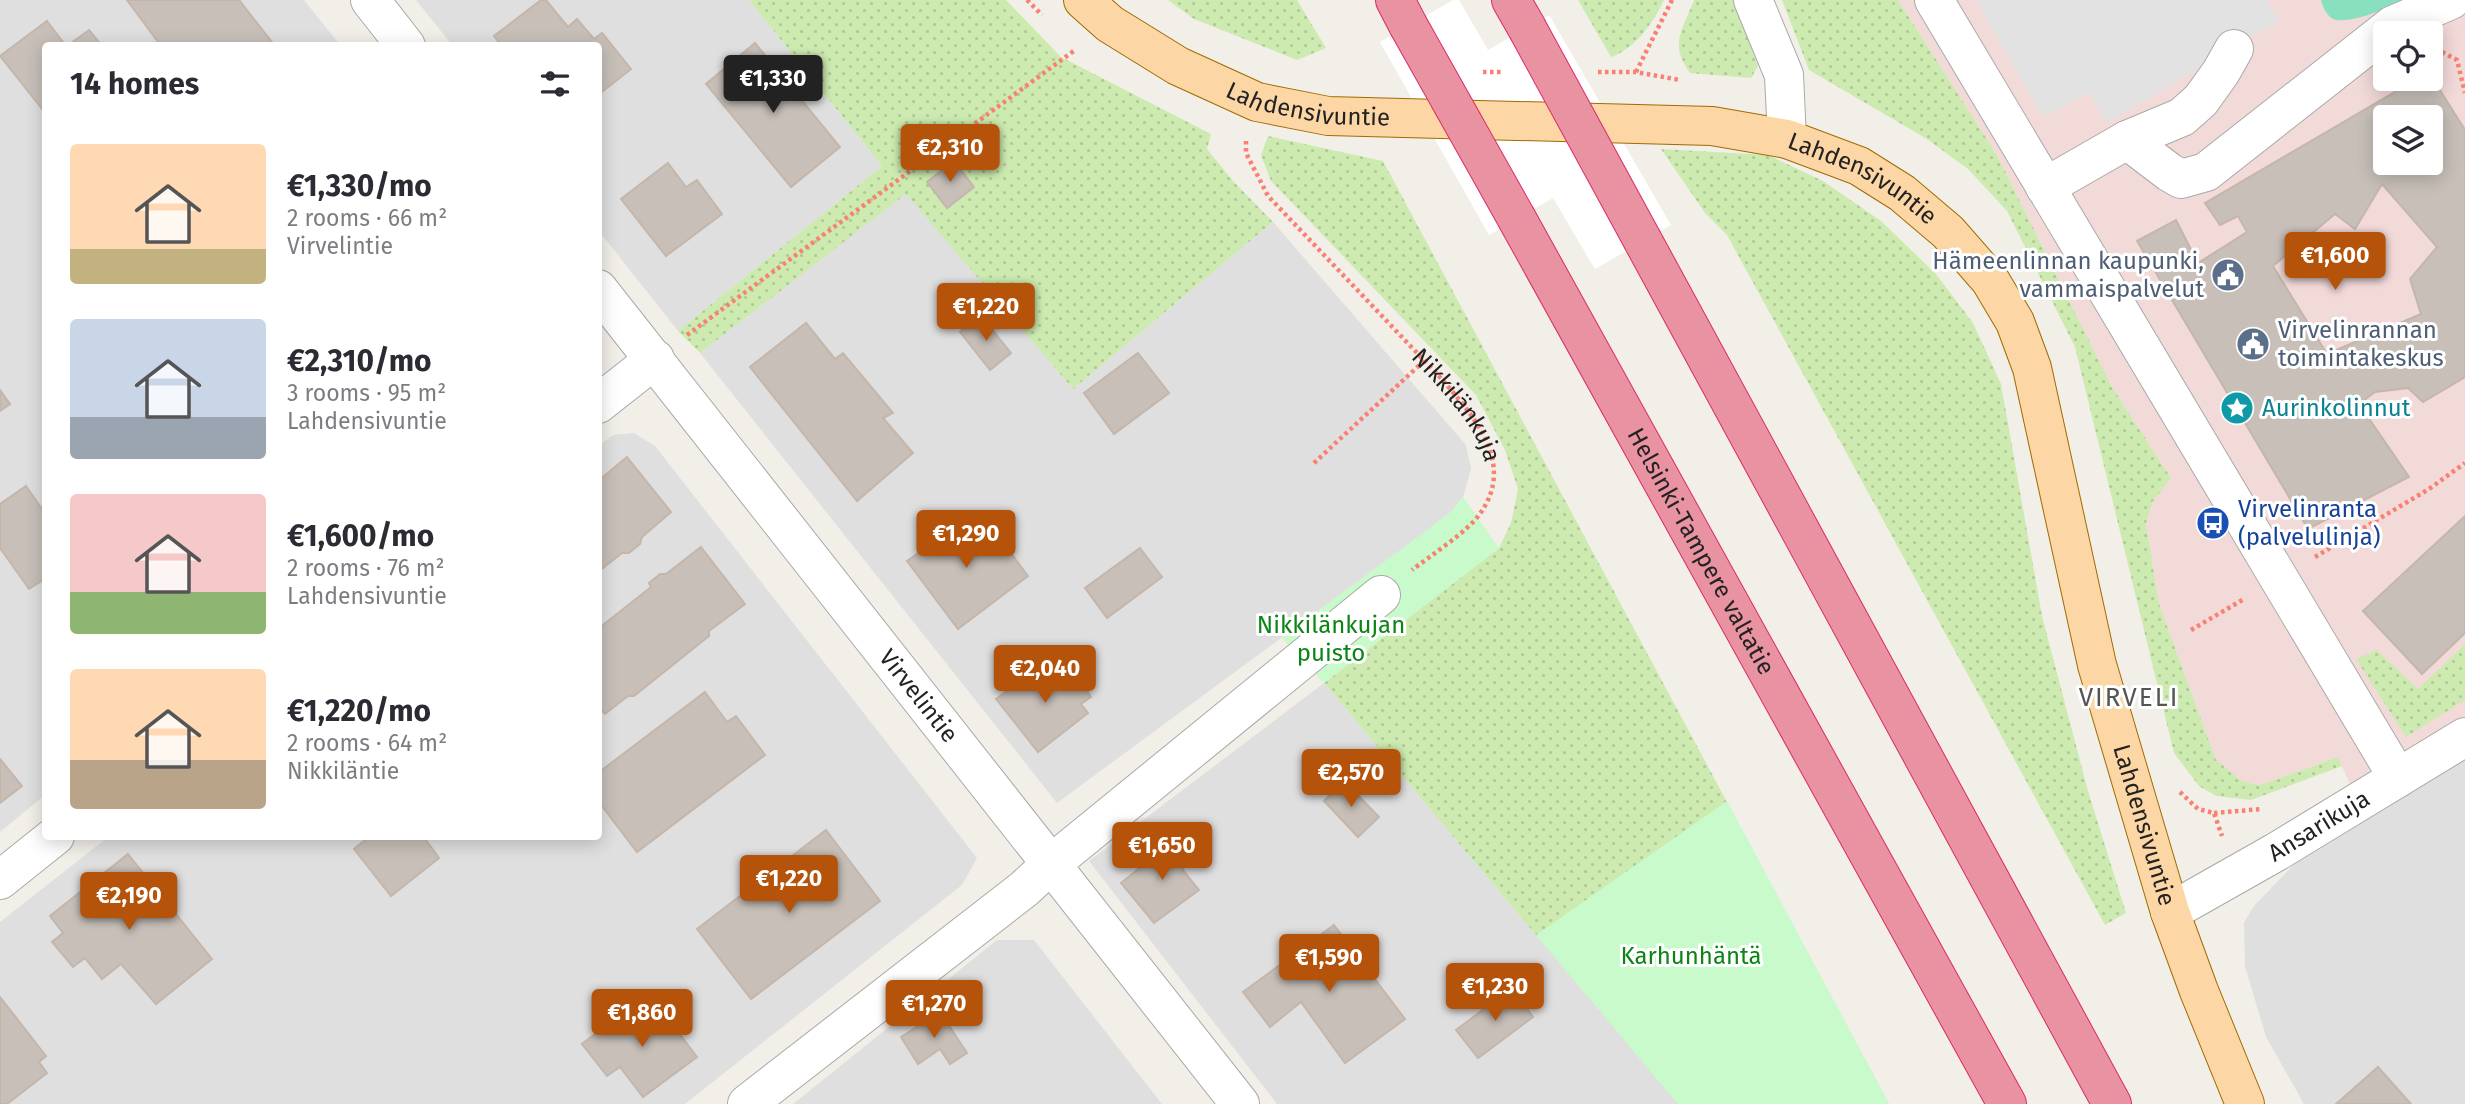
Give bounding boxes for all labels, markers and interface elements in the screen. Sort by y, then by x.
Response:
map controls [2373,21,2443,175]
button: locate [2373,21,2443,91]
pin: €1,330 [716,55,830,115]
text: €1,330 [740,64,806,92]
icon: filters [536,65,574,103]
text: 14 homes [70,66,199,102]
street label: Lahdensivuntie [1222,76,1391,132]
button: layers [2373,105,2443,175]
pin: €2,310 [893,124,1007,184]
street label: Lahdensivuntie [1784,127,1943,230]
text: €2,310 [917,133,983,161]
text: €1,330/mo [287,168,432,204]
icon: home [126,172,210,256]
text: 2 rooms · 66 m² [287,204,447,232]
text: Virvelintie [287,232,393,260]
pin: €1,600 [2278,232,2392,292]
text: €1,600 [2301,241,2369,269]
place label: Hämeenlinnan kaupunki, vammaispalvelut [1932,247,2204,303]
public building icon: Hämeenlinnan kaupunki, vammaispalvelut [2209,256,2247,294]
pin: €1,220 [929,284,1043,343]
text: €1,220 [953,292,1019,320]
place label: Virvelinrannan toimintakeskus [2278,316,2444,372]
public building icon: Virvelinrannan toimintakeskus [2234,325,2272,363]
text: €2,310/mo [287,343,432,379]
street label: Nikkilänkuja [1406,343,1506,465]
icon: home [126,347,210,431]
text: 3 rooms · 95 m² [287,379,446,407]
place icon: Aurinkolinnut [2218,389,2256,427]
place label: Aurinkolinnut [2262,394,2411,422]
text: Lahdensivuntie [287,407,447,435]
street label: Helsinki-Tampere valtatie [1622,423,1781,680]
place label: Virvelinranta (palvelulinja) [2238,495,2381,551]
bus stop icon: Virvelinranta (palvelulinja) [2194,504,2232,542]
pin: €1,290 [909,510,1023,570]
text: €1,600/mo [287,518,434,554]
text: €1,290 [932,519,1000,547]
icon: home [126,522,210,606]
text: 2 rooms · 76 m² [287,554,445,582]
text: Lahdensivuntie [287,582,447,610]
park label: Nikkilänkujan puisto [1257,611,1405,667]
street label: Virvelintie [873,644,964,748]
pin: €2,040 [988,646,1102,705]
text: €2,040 [1010,654,1080,682]
district label: VIRVELI [2079,682,2179,713]
text: €1,220/mo [287,693,431,729]
icon: home [126,697,210,781]
text: 2 rooms · 64 m² [287,729,447,757]
street label: Lahdensivuntie [2107,741,2181,909]
pin: €2,570 [1294,750,1408,809]
text: Nikkiläntie [287,757,399,785]
text: €2,570 [1318,758,1384,786]
street label: Ansarikuja [2263,784,2375,867]
pin: €1,650 [1105,822,1219,882]
text: €1,650 [1128,831,1196,859]
pin: €1,220 [732,856,846,915]
text: €1,220 [756,864,822,892]
pin: €2,190 [72,872,186,932]
text: €2,190 [96,881,162,909]
pin: €1,590 [1272,934,1386,994]
park label: Karhunhäntä [1620,942,1762,970]
text: €1,590 [1295,943,1363,971]
pin: €1,230 [1438,964,1552,1023]
text: €1,230 [1462,972,1528,1000]
pin: €1,270 [877,981,991,1040]
text: €1,270 [902,989,966,1017]
pin: €1,860 [585,990,699,1049]
text: €1,860 [608,998,676,1026]

